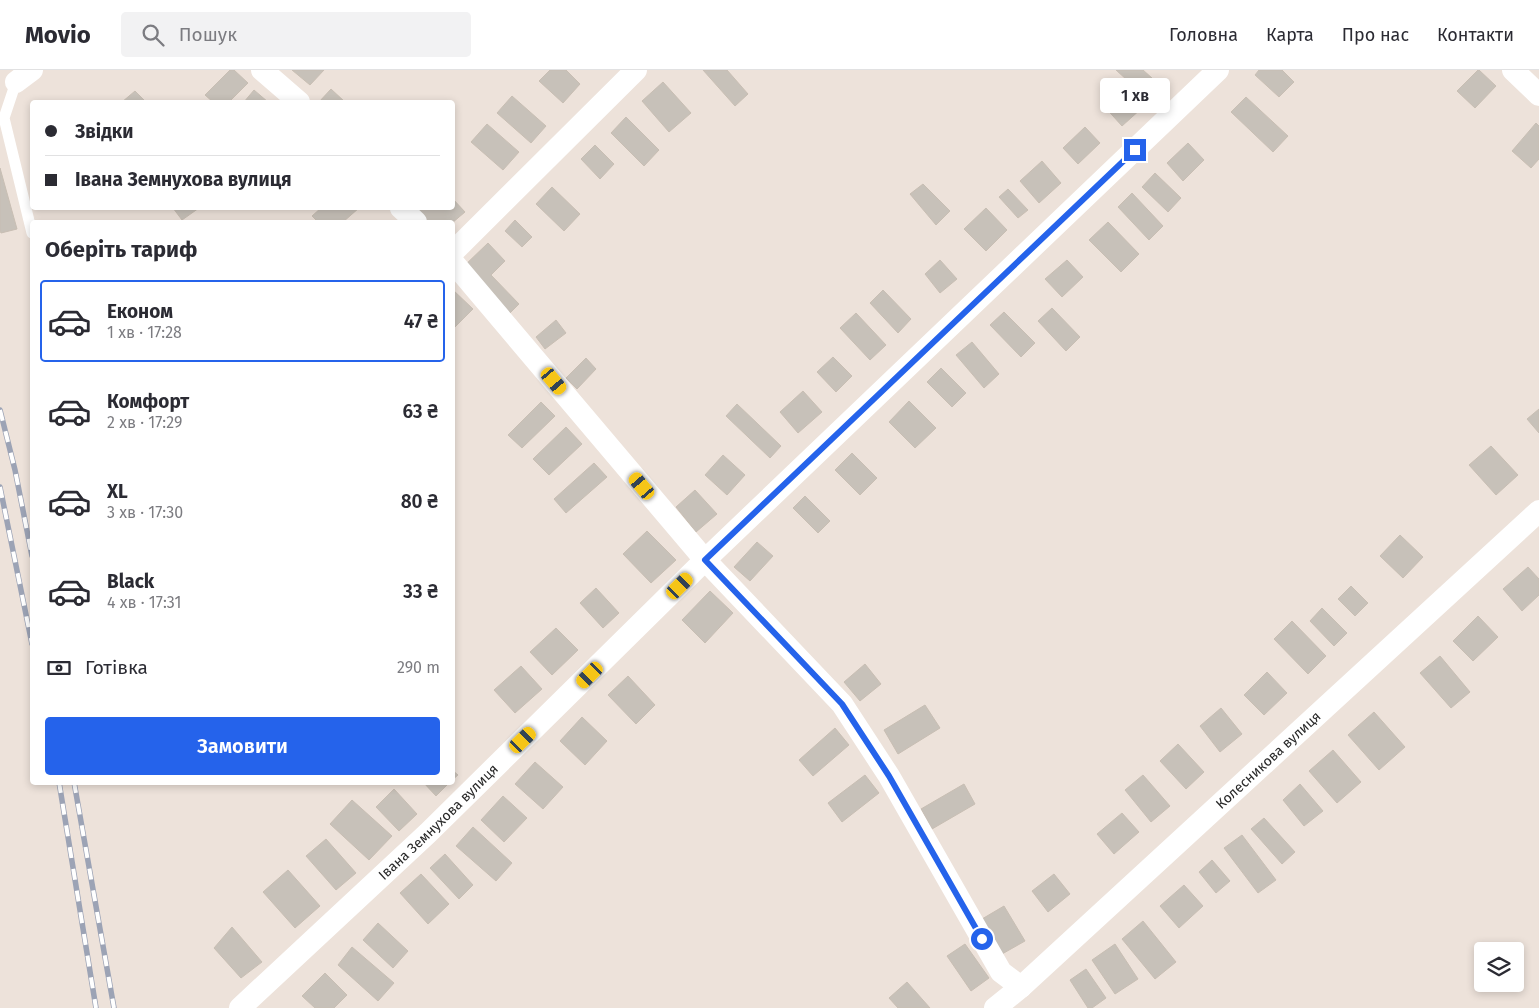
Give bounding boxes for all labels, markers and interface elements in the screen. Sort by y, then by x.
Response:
search box [121,12,471,57]
text: Movio [25,21,91,49]
icon: search [139,21,167,49]
text: Пошук [179,23,237,46]
text: Головна [1169,24,1238,46]
text: Карта [1266,24,1314,46]
text: Про нас [1342,24,1409,46]
text: Контакти [1437,24,1514,46]
callout: 1 хв [1100,78,1170,112]
text: 1 хв [1121,86,1149,105]
text: Звідки [75,120,133,143]
route end [1124,139,1146,161]
text: Івана Земнухова вулиця [75,168,292,191]
text: Оберіть тариф [45,236,198,263]
icon: car [47,299,92,344]
text: Економ [107,300,173,323]
text: 47 ₴ [404,310,438,333]
text: 1 хв · 17:28 [107,323,182,342]
car [538,365,569,397]
icon: car [47,389,92,434]
text: Комфорт [107,390,189,413]
text: 63 ₴ [402,400,438,423]
text: 2 хв · 17:29 [107,413,182,432]
car [626,470,657,502]
icon: car [47,479,92,524]
text: XL [107,480,128,503]
text: 80 ₴ [401,490,438,513]
text: 3 хв · 17:30 [107,503,183,522]
icon: car [47,569,92,614]
text: Black [107,570,154,593]
car [664,570,695,602]
text: 33 ₴ [403,580,438,603]
text: 4 хв · 17:31 [107,593,181,612]
icon: cash [45,654,73,682]
text: Готівка [85,656,148,679]
text: 290 m [397,658,440,677]
car [574,659,605,691]
street label: Колесникова вулиця [1212,707,1324,812]
button: Замовити [45,717,440,775]
car [506,724,539,756]
street label: Івана Земнухова вулиця [375,760,502,883]
route start [971,928,993,950]
map controls [1474,942,1524,992]
button: layers [1474,942,1524,992]

